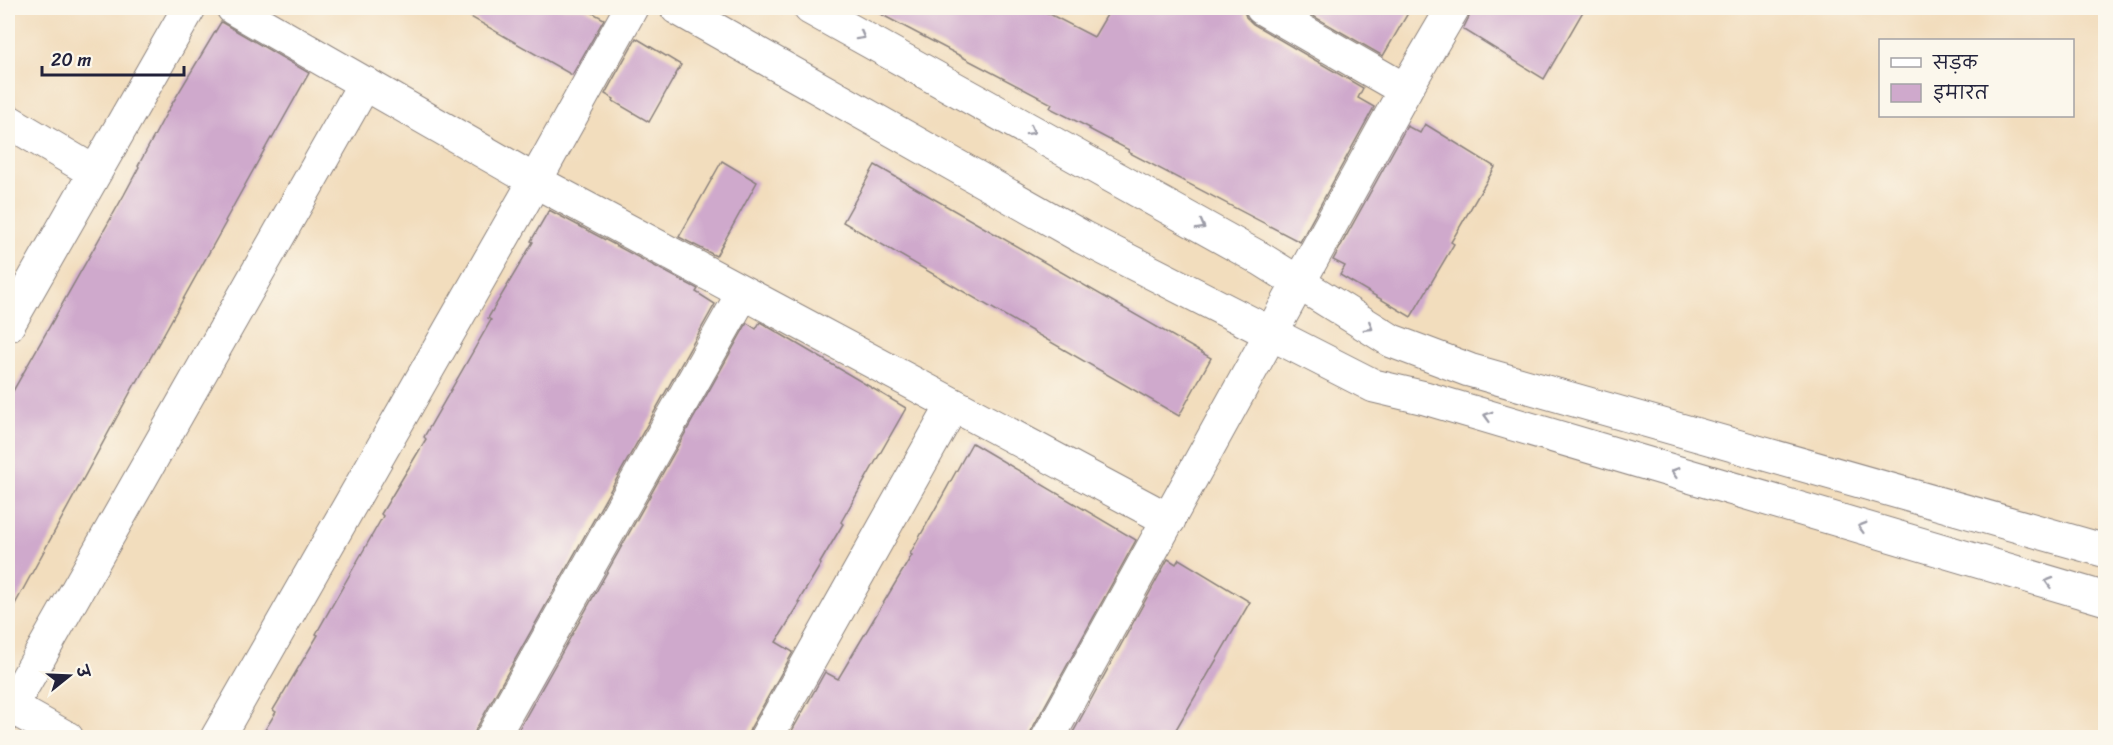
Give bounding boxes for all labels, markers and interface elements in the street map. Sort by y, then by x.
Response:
one-way arrow [855,29,865,40]
scale bar [42,39,184,77]
legend [1879,39,2074,117]
text: 20 m [51,44,91,76]
text: सड़क [1932,47,1978,79]
text: इमारत [1933,77,1989,109]
one-way arrow [1025,124,1035,135]
one-way arrow [1195,219,1206,230]
one-way arrow [1363,319,1373,331]
one-way arrow [1483,411,1494,423]
one-way arrow [1670,467,1681,479]
one-way arrow [1857,522,1868,534]
one-way arrow [2044,577,2055,589]
north arrow [39,646,99,706]
text: उ [67,660,99,682]

